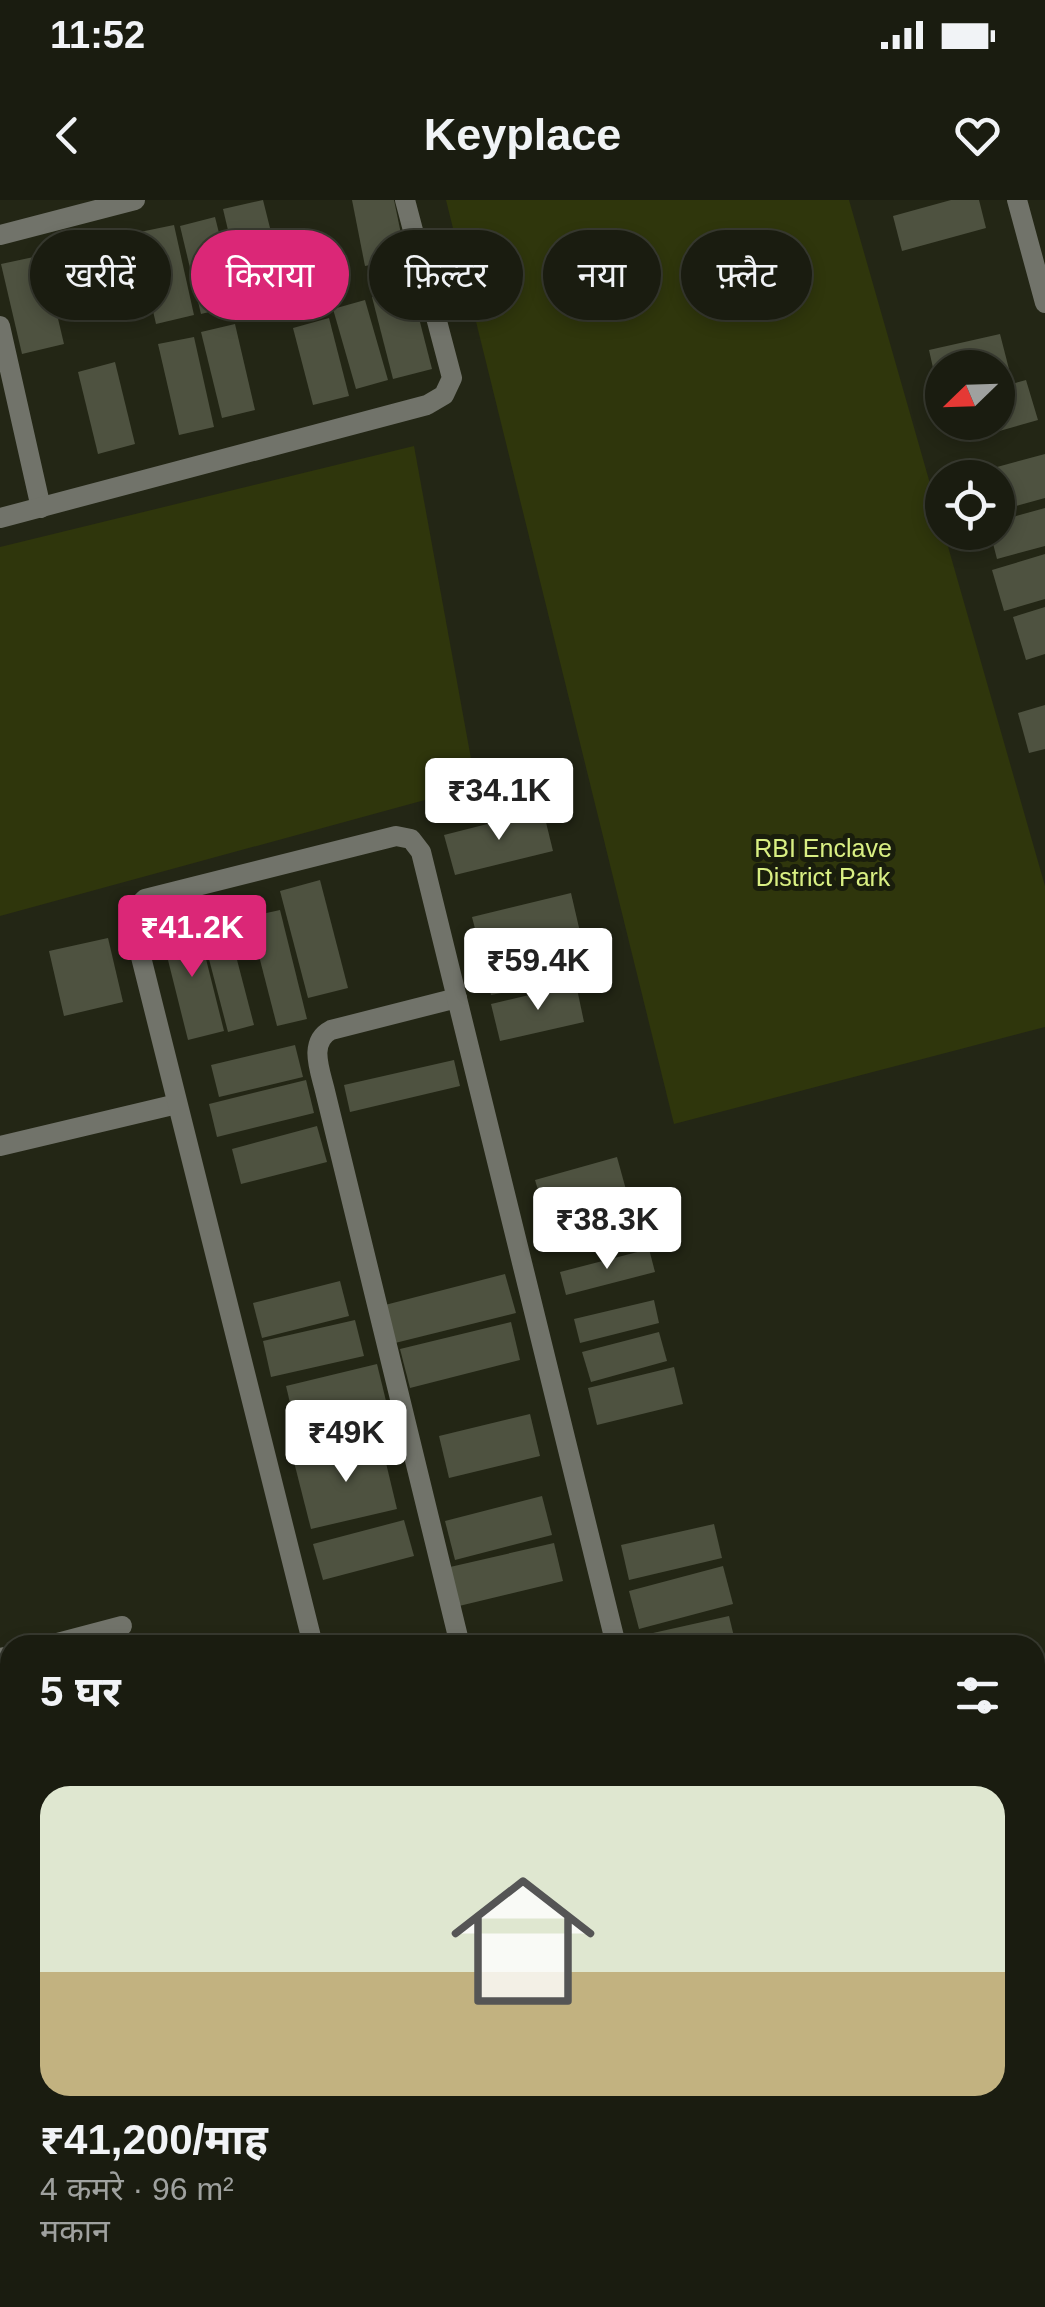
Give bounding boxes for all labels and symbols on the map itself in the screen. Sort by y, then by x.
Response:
north arrow [925,350,1015,440]
pin: ₹34.1K [418,758,580,843]
park label: RBI Enclave District Park [754,834,892,891]
pin: ₹41.2K [111,895,273,980]
pin: ₹59.4K [457,928,619,1013]
pin: ₹38.3K [526,1187,688,1272]
pin: ₹49K [287,1400,405,1485]

